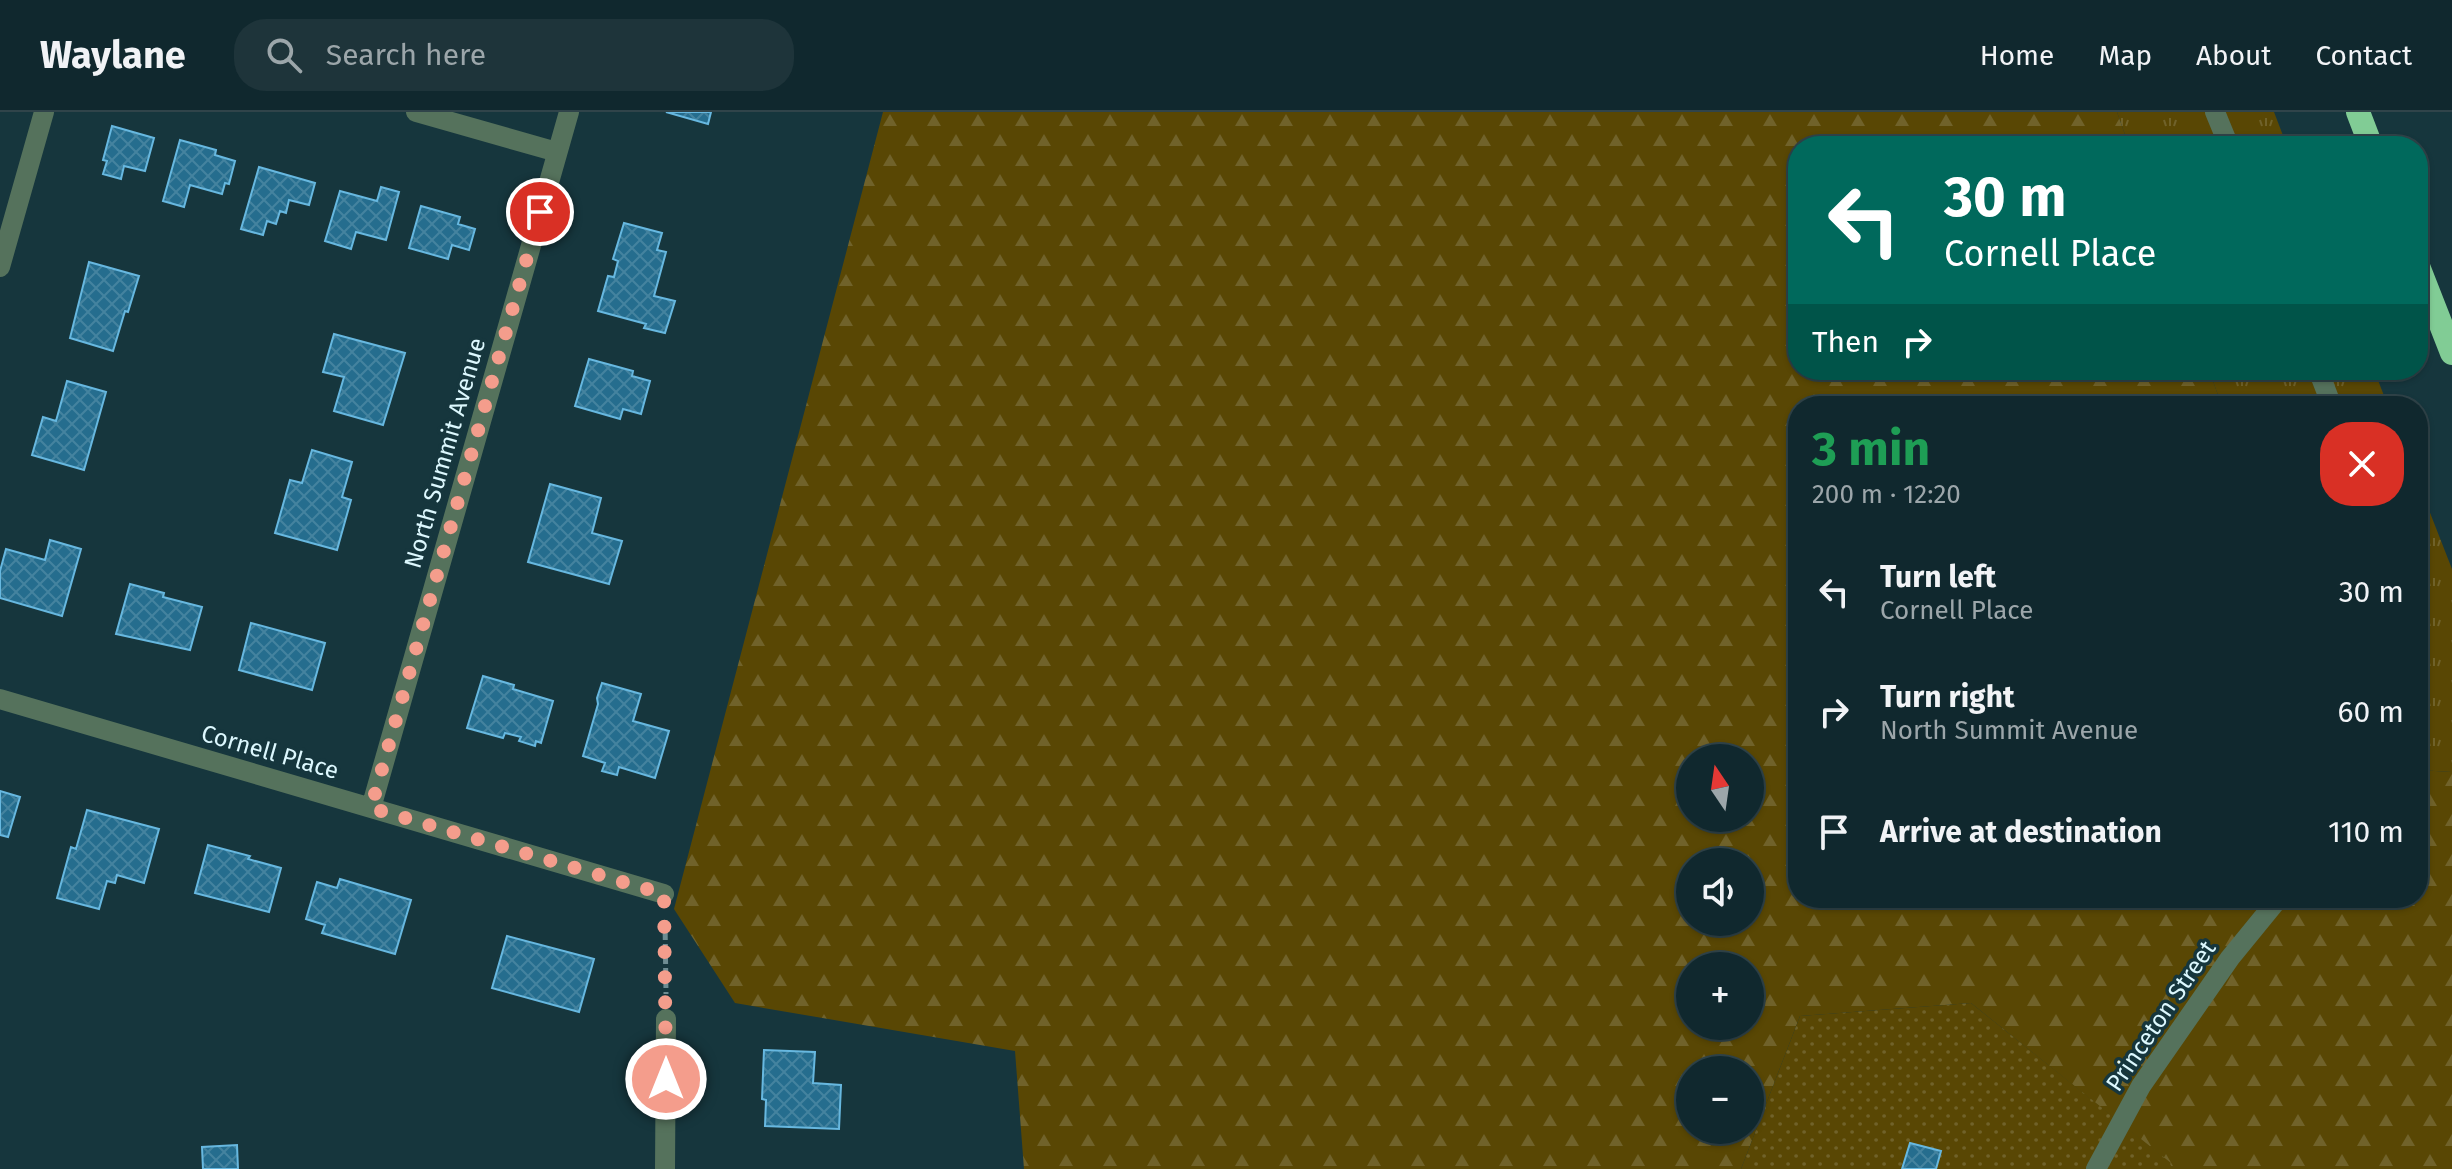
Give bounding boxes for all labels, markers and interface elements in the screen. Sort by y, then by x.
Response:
search box [234,19,794,91]
text: Waylane [40,32,186,78]
icon: search [262,33,306,77]
text: Search here [326,37,486,73]
text: Home [1980,39,2054,72]
text: Map [2098,39,2152,72]
text: About [2196,39,2271,72]
text: Contact [2315,39,2412,72]
text: 30 m [1944,164,2066,231]
icon: left [1812,168,1916,272]
pin [506,178,574,246]
icon: arrive [518,190,562,234]
text: Cornell Place [1944,232,2156,276]
icon: right [1895,320,1939,364]
text: Then [1812,324,1879,360]
street label: North Summit Avenue [399,335,491,571]
text: 3 min [1812,420,1930,478]
button: close [2320,422,2404,506]
text: 200 m · 12:20 [1812,479,1961,510]
text: Turn left [1880,559,1996,595]
icon: left [1812,570,1856,614]
text: 30 m [2339,574,2404,610]
text: Cornell Place [1880,595,2033,626]
text: Turn right [1880,679,2015,715]
icon: right [1812,690,1856,734]
text: 60 m [2338,694,2404,730]
text: North Summit Avenue [1880,715,2138,746]
street label: Cornell Place [198,719,342,785]
north arrow [1676,744,1764,832]
map controls [1676,744,1764,1144]
icon: arrive [1812,810,1856,854]
text: Arrive at destination [1880,814,2162,850]
text: 110 m [2328,814,2404,850]
button: sound [1676,848,1764,936]
street label: Princeton Street [2100,935,2222,1097]
button: + [1676,952,1764,1040]
position arrow [624,1037,708,1121]
button: − [1676,1056,1764,1144]

